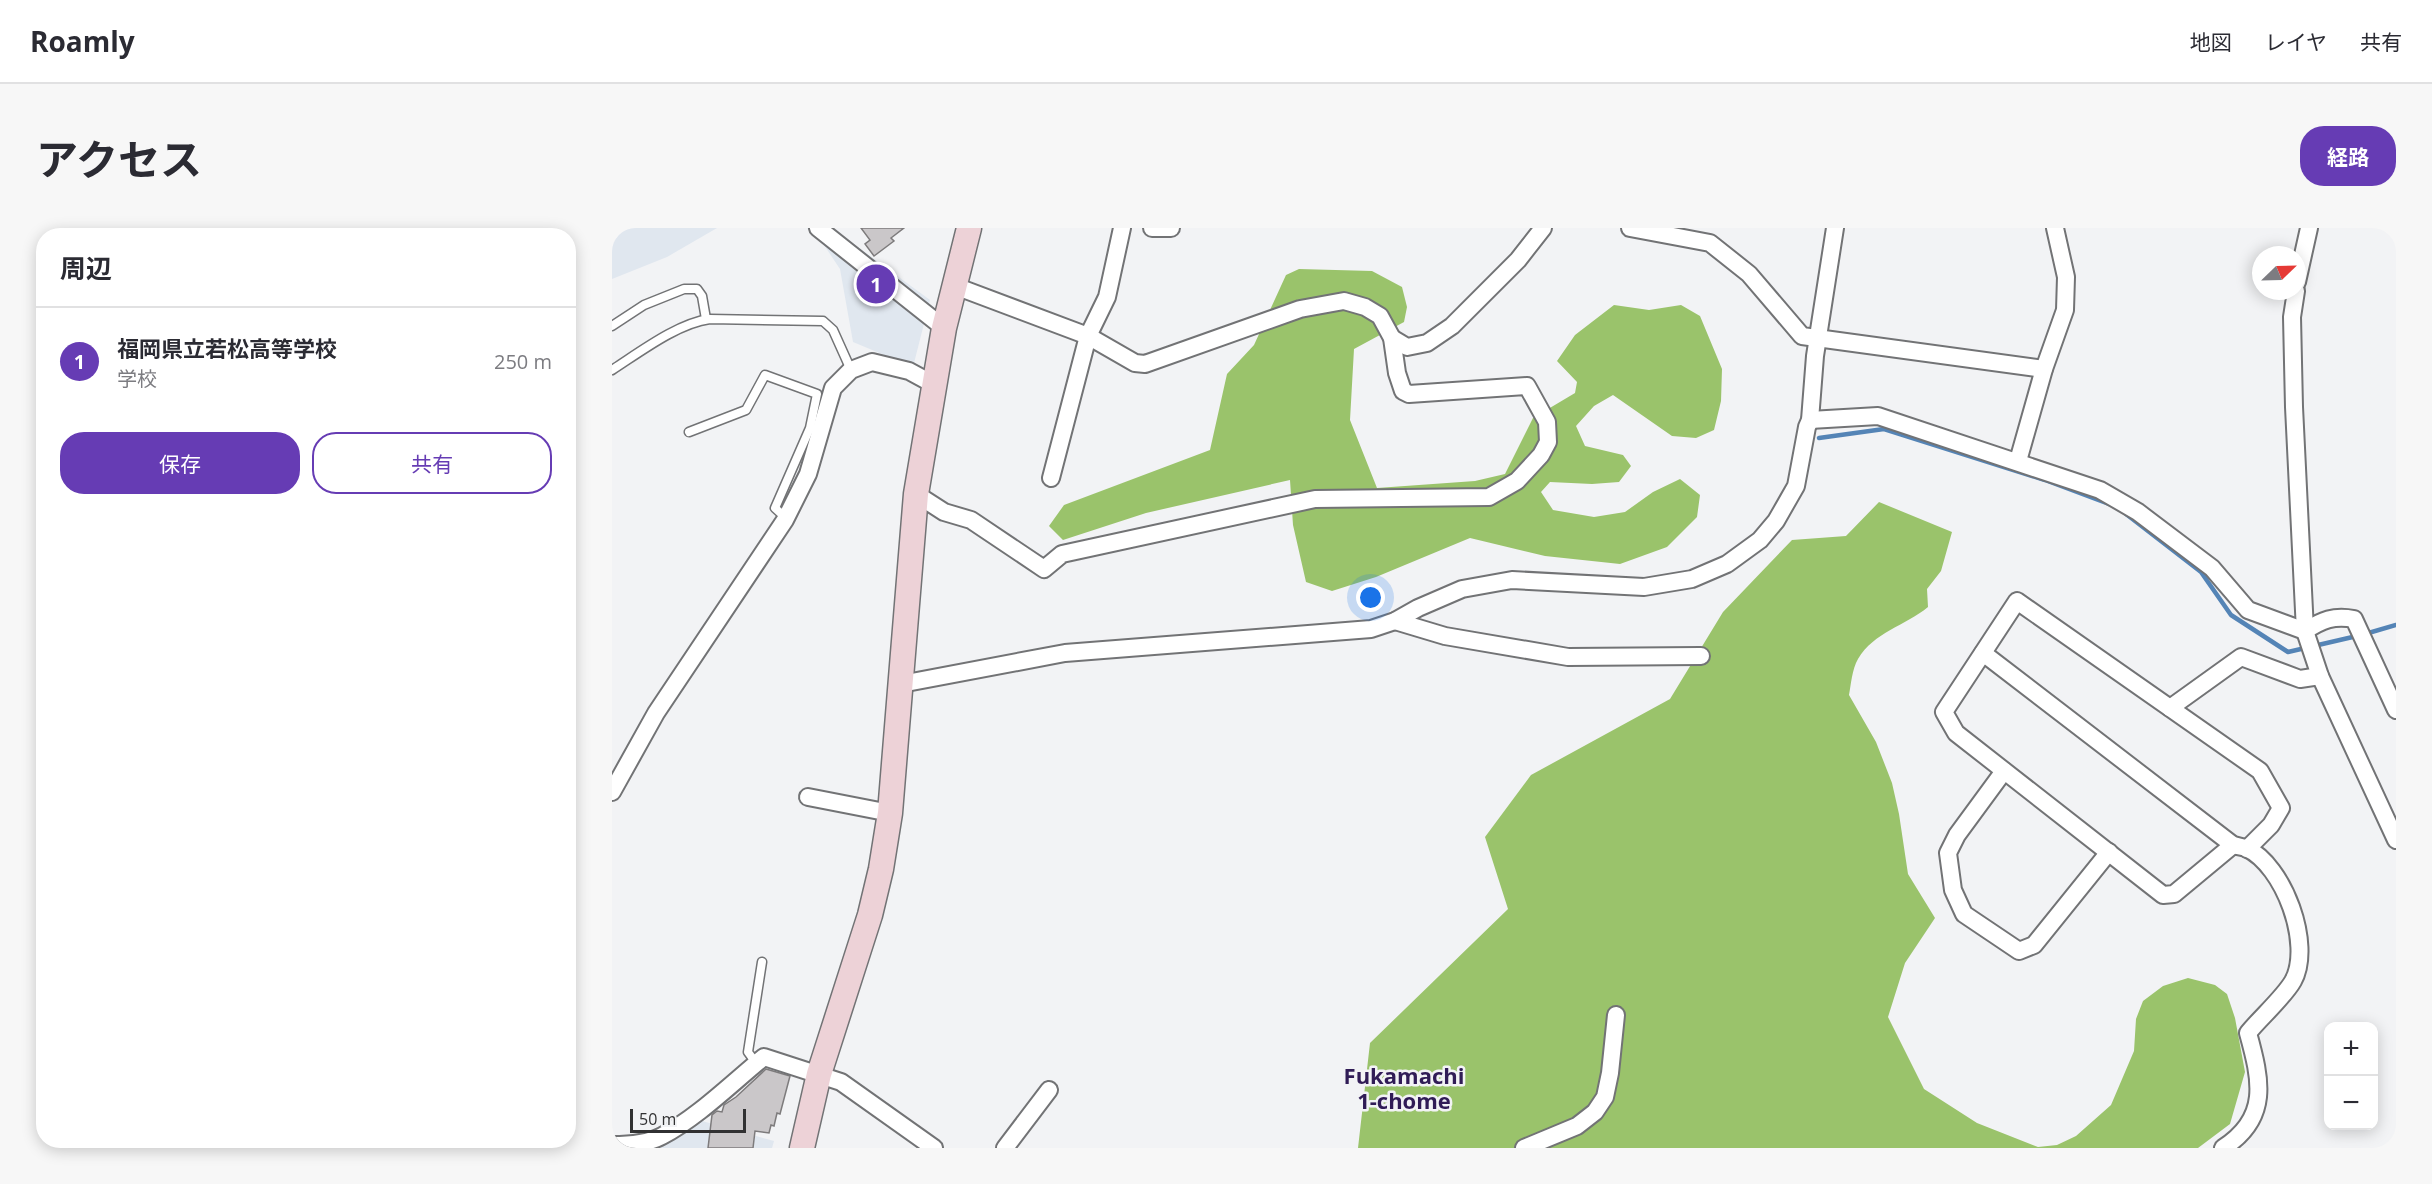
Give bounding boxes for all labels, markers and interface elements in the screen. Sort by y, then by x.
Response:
text: Roamly [30,22,135,60]
text: 地図 [2190,28,2232,56]
text: レイヤ [2265,28,2327,56]
text: 共有 [2360,28,2402,56]
button: 経路 [2300,126,2396,186]
text: アクセス [36,130,202,187]
north arrow [2252,246,2306,300]
text: 周辺 [60,250,112,286]
pin: 1 [856,262,896,306]
text: 福岡県立若松高等学校 [117,333,337,363]
text: 1 [74,348,85,375]
text: 250 m [494,348,552,375]
text: 学校 [117,365,157,392]
button: 保存 [60,432,300,494]
button: 共有 [312,432,552,494]
your location [1356,583,1385,612]
map controls [2324,1022,2378,1130]
button: + [2324,1022,2378,1076]
district label: Fukamachi 1-chome [1344,1060,1464,1115]
button: − [2324,1076,2378,1130]
scale bar [630,1106,746,1134]
text: 50 m [639,1108,676,1130]

